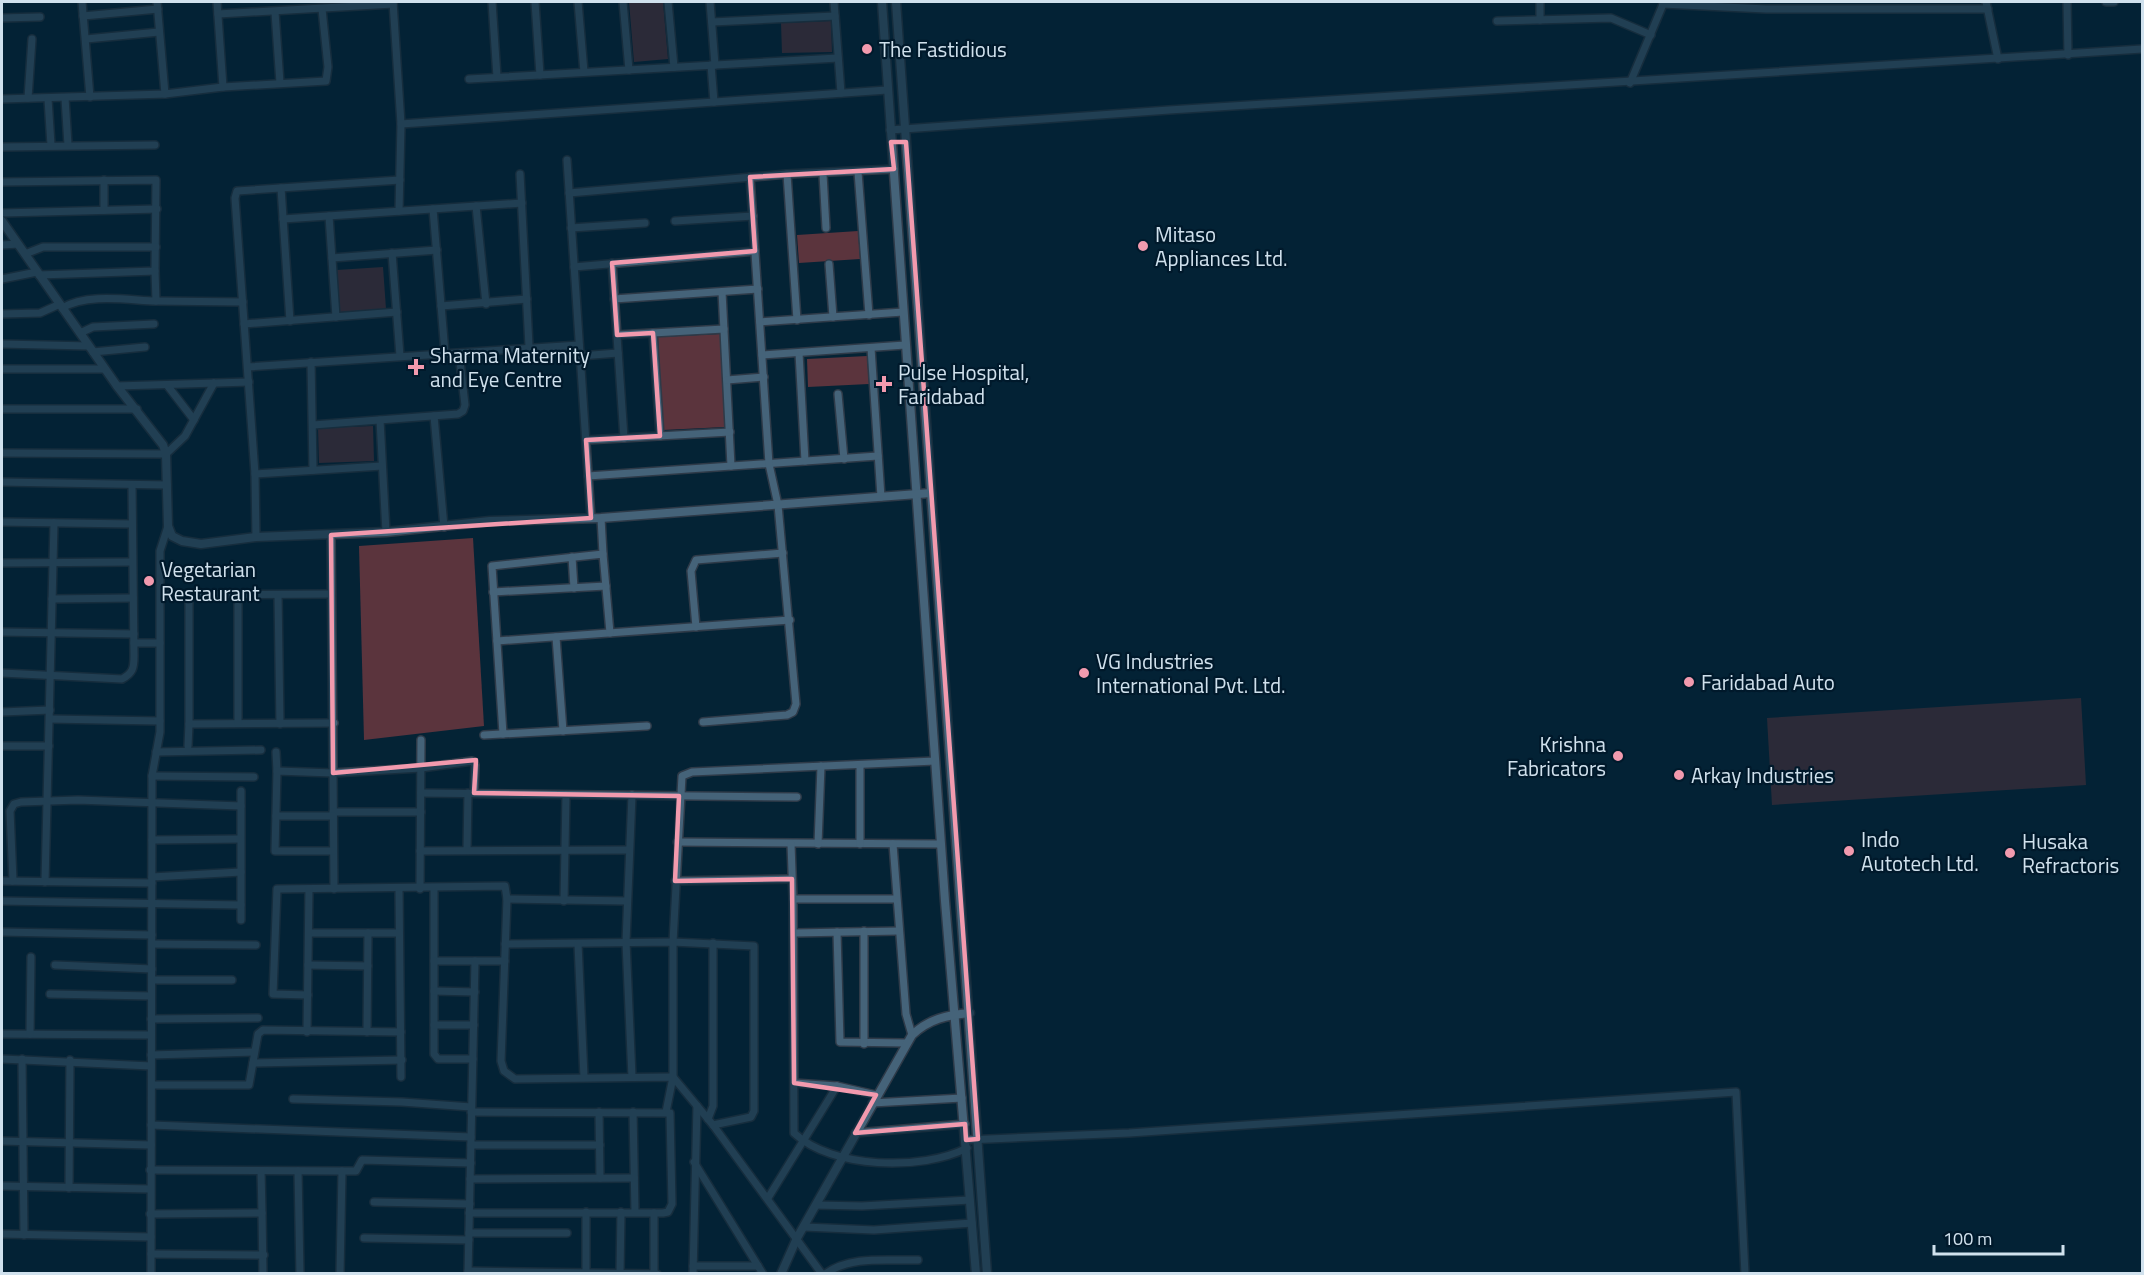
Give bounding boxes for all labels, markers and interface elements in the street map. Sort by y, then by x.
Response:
place label: The Fastidious [879,33,1007,65]
marker: The Fastidious [860,42,874,56]
place label: Mitaso Appliances Ltd. [1155,218,1288,274]
marker: Mitaso Appliances Ltd. [1136,239,1150,253]
place label: Sharma Maternity and Eye Centre [430,339,590,395]
place label: Pulse Hospital, Faridabad [898,356,1029,412]
marker: Sharma Maternity and Eye Centre [407,358,425,376]
marker: Pulse Hospital, Faridabad [875,375,893,393]
place label: Vegetarian Restaurant [161,553,260,609]
marker: Vegetarian Restaurant [142,574,156,588]
place label: VG Industries International Pvt. Ltd. [1096,645,1286,701]
marker: VG Industries International Pvt. Ltd. [1077,666,1091,680]
place label: Faridabad Auto [1701,666,1835,698]
marker: Faridabad Auto [1682,675,1696,689]
place label: Krishna Fabricators [1507,728,1606,784]
marker: Krishna Fabricators [1611,749,1625,763]
place label: Arkay Industries [1691,759,1834,791]
marker: Arkay Industries [1672,768,1686,782]
place label: Indo Autotech Ltd. [1861,823,1979,879]
place label: Husaka Refractoris [2022,825,2119,881]
marker: Indo Autotech Ltd. [1842,844,1856,858]
marker: Husaka Refractoris [2003,846,2017,860]
scale bar [1934,1218,2063,1256]
text: 100 m [1943,1225,1992,1252]

